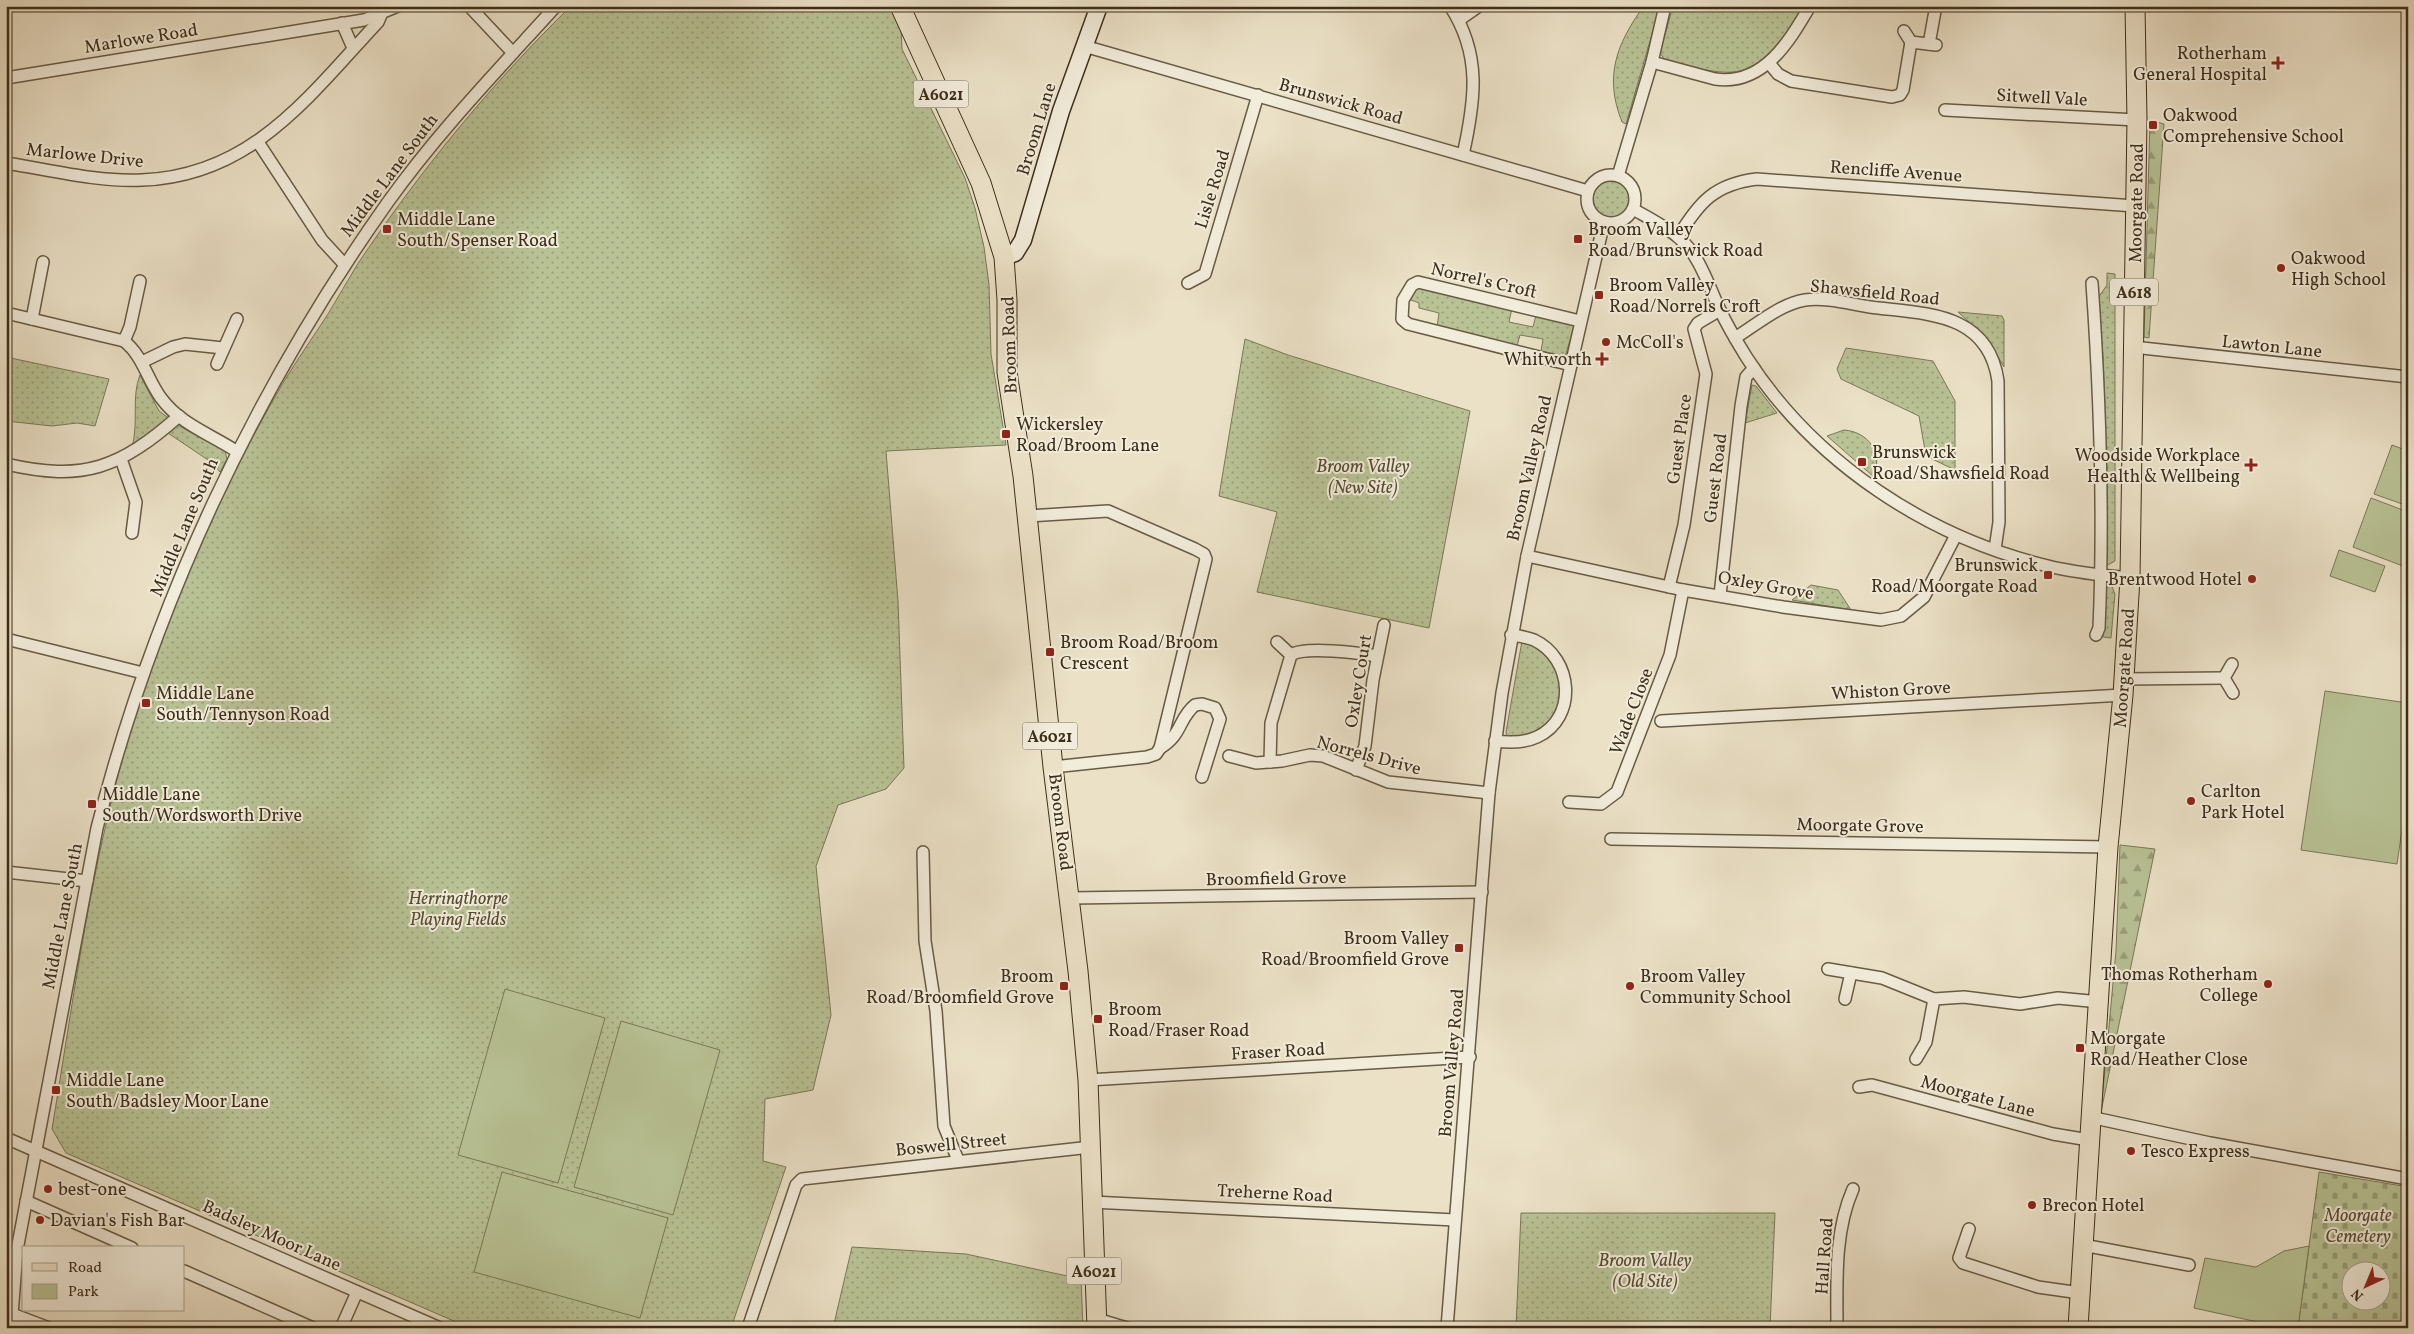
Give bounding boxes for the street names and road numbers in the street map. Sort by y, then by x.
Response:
street label: Marlowe Road [83,18,200,61]
street label: Brunswick Road [1276,73,1406,132]
road number: A6021 [914,80,968,108]
street label: Broom Lane [1011,80,1063,179]
street label: Sitwell Vale [1996,84,2088,113]
street label: Middle Lane South [335,109,445,243]
street label: Marlowe Drive [25,138,145,175]
street label: Moorgate Road [2124,143,2151,263]
street label: Lisle Road [1190,147,1237,232]
street label: Rencliffe Avenue [1829,155,1963,190]
street label: Norrel's Croft [1428,257,1539,306]
street label: Shawsfield Road [1809,274,1941,313]
road number: A618 [2110,278,2158,306]
street label: Broom Road [996,295,1025,394]
street label: Lawton Lane [2220,330,2323,365]
street label: Guest Place [1662,392,1699,486]
street label: Broom Valley Road [1502,393,1559,544]
street label: Guest Road [1699,432,1734,524]
street label: Middle Lane South [145,454,226,601]
street label: Oxley Grove [1716,566,1816,607]
street label: Moorgate Road [2109,607,2142,729]
street label: Oxley Court [1340,633,1379,730]
street label: Wade Close [1604,665,1660,758]
street label: Whiston Grove [1831,676,1952,707]
road number: A6021 [1022,722,1078,749]
street label: Norrels Drive [1314,731,1424,782]
street label: Broom Road [1041,772,1078,872]
street label: Moorgate Grove [1796,813,1924,840]
street label: Middle Lane South [37,841,90,992]
street label: Broomfield Grove [1205,866,1347,893]
street label: Broom Valley Road [1434,988,1471,1139]
street label: Fraser Road [1230,1038,1326,1067]
street label: Moorgate Lane [1918,1070,2038,1125]
street label: Boswell Street [894,1127,1008,1164]
street label: Treherne Road [1216,1179,1334,1210]
street label: Badsley Moor Lane [198,1195,345,1278]
street label: Hall Road [1810,1217,1841,1296]
road number: A6021 [1066,1258,1122,1284]

